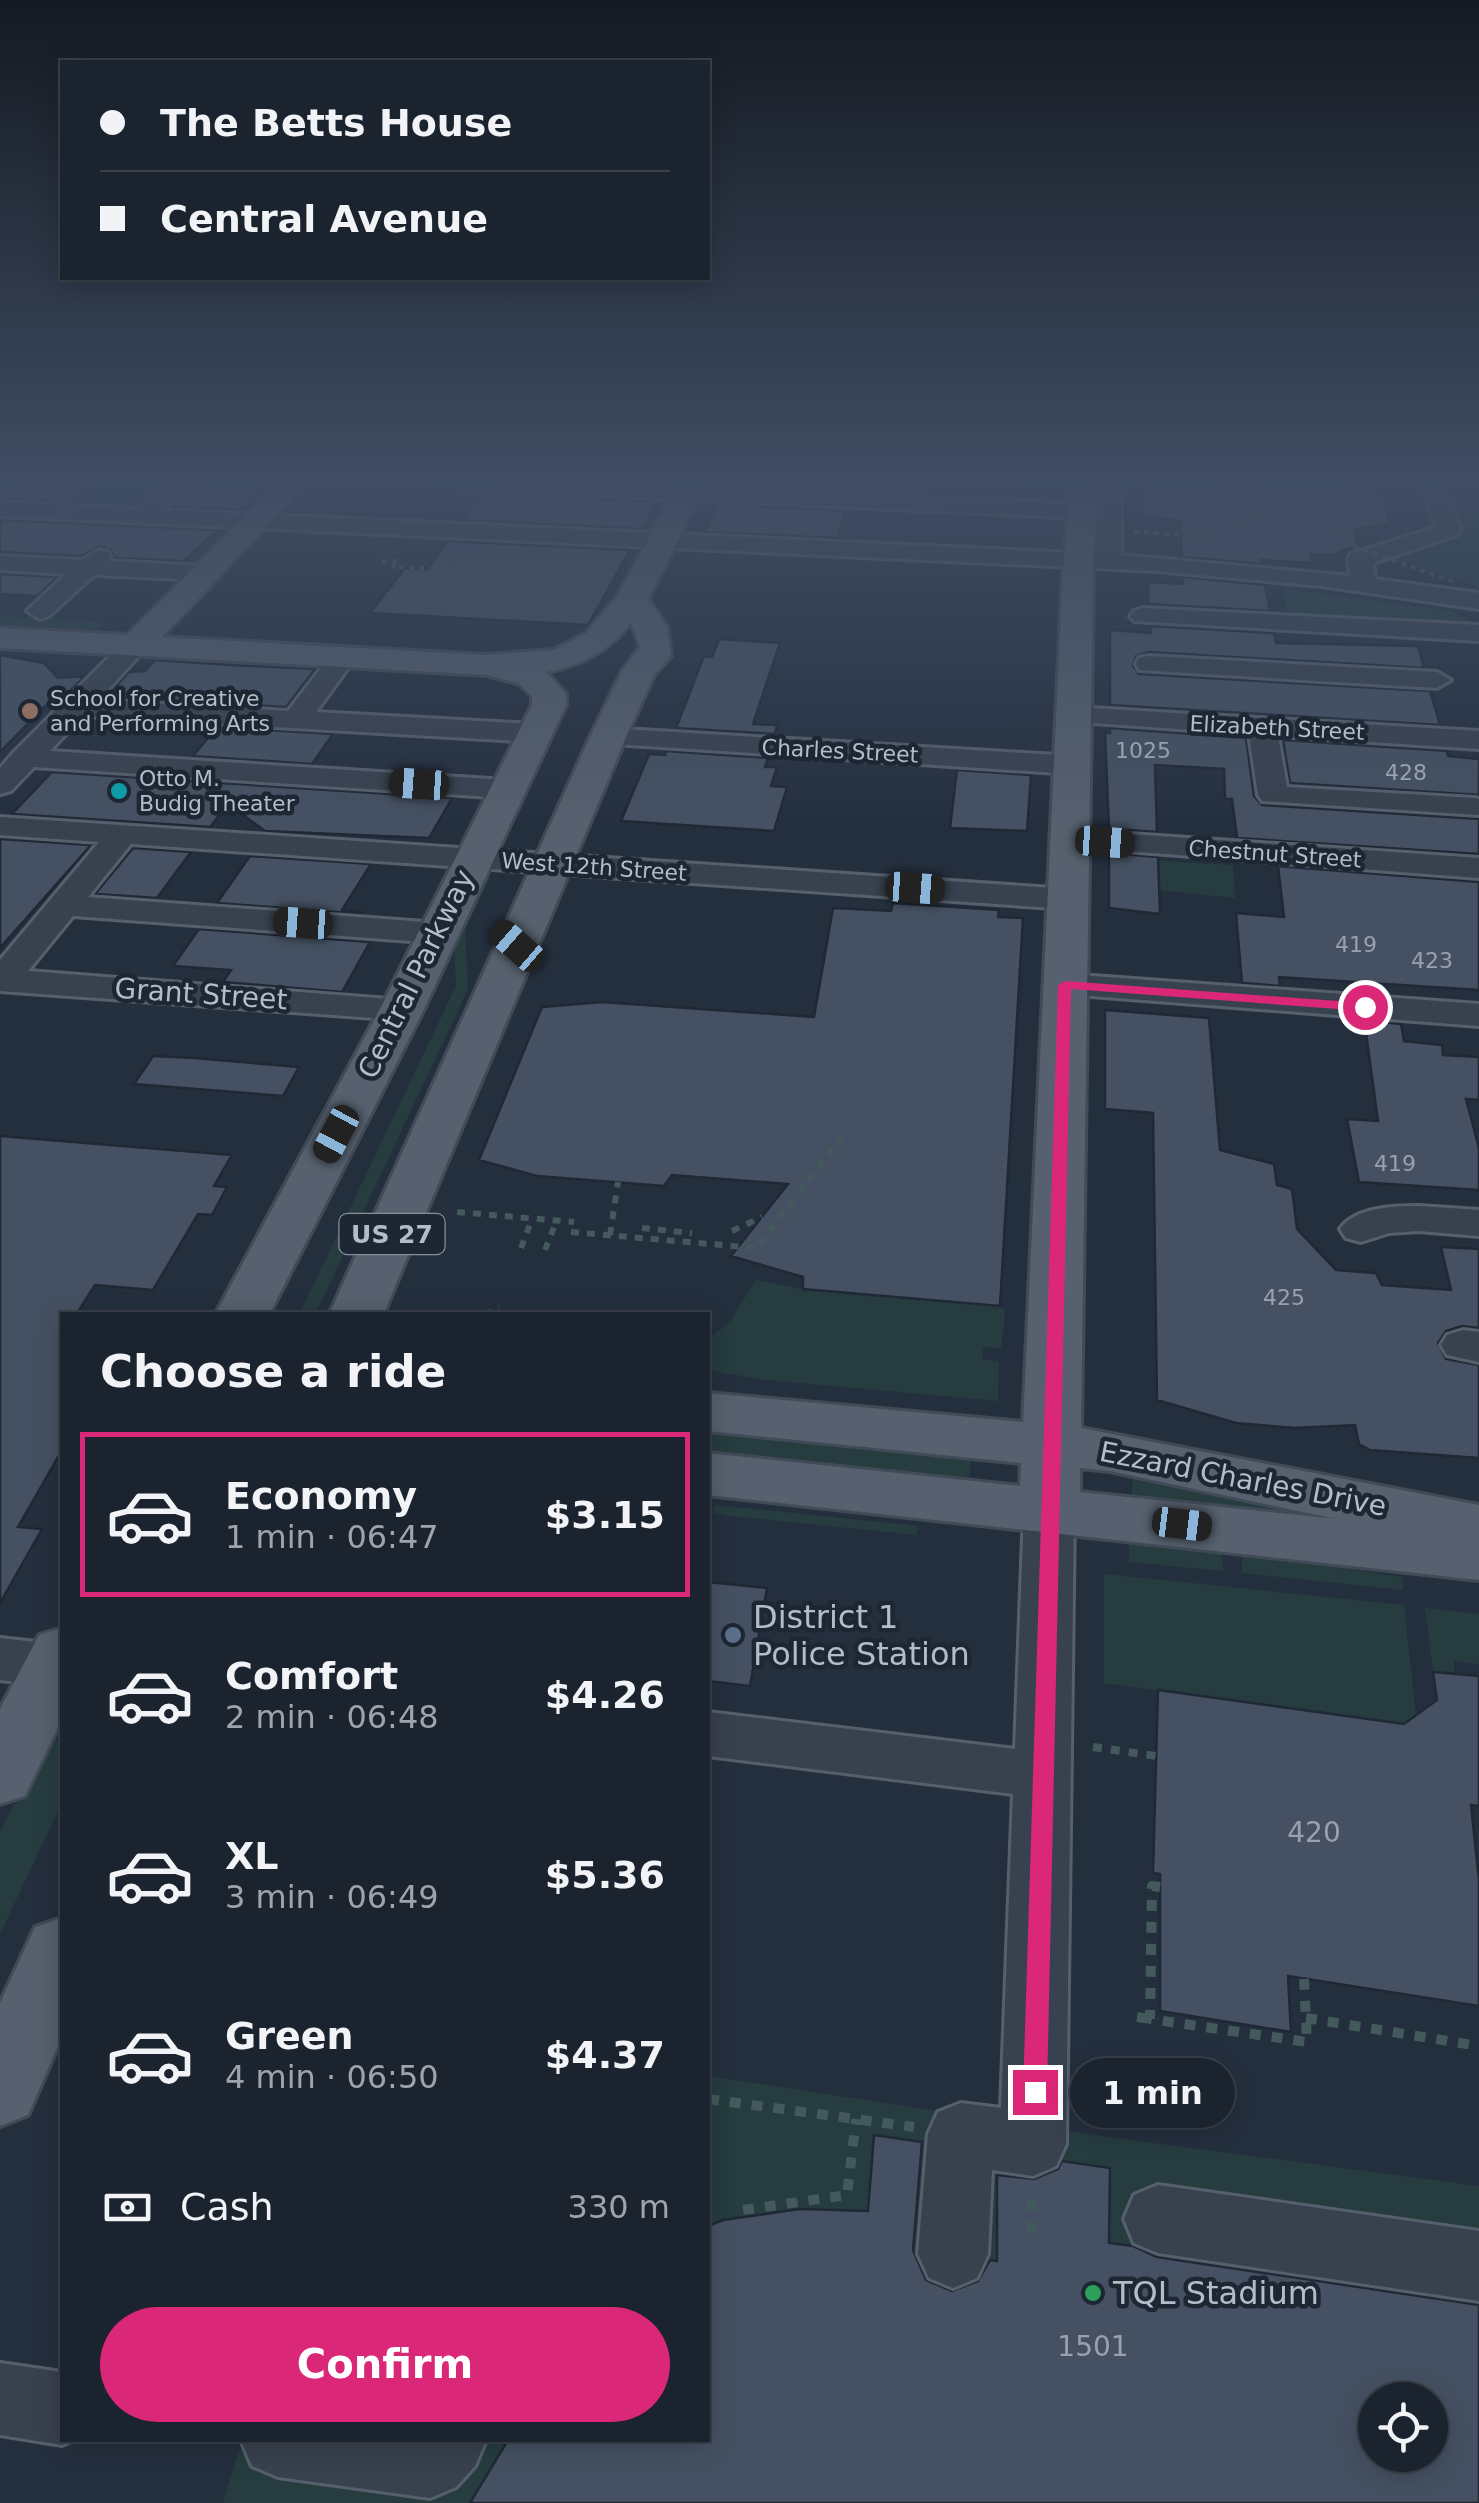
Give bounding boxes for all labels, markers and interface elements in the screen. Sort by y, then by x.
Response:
text: The Betts House [160,101,512,145]
text: Central Avenue [160,197,488,241]
place label: School for Creative and Performing Arts [50,686,270,736]
marker: School for Creative and Performing Arts [19,700,41,722]
street label: Elizabeth Street [1189,711,1365,745]
street label: Charles Street [761,734,919,768]
house number: 1025 [1115,738,1171,763]
house number: 428 [1385,760,1427,785]
place label: Otto M. Budig Theater [139,766,296,816]
car [388,767,450,801]
marker: Otto M. Budig Theater [108,780,130,802]
car [1074,825,1136,859]
street label: Chestnut Street [1188,835,1363,873]
street label: West 12th Street [501,848,688,886]
street label: Central Parkway [351,864,481,1084]
car [884,871,946,905]
car [272,906,334,940]
car [485,915,549,977]
house number: 419 [1335,932,1377,957]
house number: 423 [1411,948,1453,973]
street label: Grant Street [114,972,288,1016]
route start [1343,985,1388,1030]
car [309,1100,363,1168]
house number: 419 [1374,1151,1416,1176]
road number: US 27 [340,1214,444,1254]
house number: 425 [1263,1285,1305,1310]
text: Choose a ride [100,1345,446,1398]
street label: Ezzard Charles Drive [1097,1435,1389,1523]
icon: car [105,1470,195,1560]
text: Economy [225,1474,417,1518]
text: $3.15 [545,1493,665,1537]
car [1150,1505,1214,1543]
text: 1 min · 06:47 [225,1518,439,1556]
place label: District 1 Police Station [753,1598,970,1673]
marker: District 1 Police Station [722,1624,744,1646]
icon: car [105,1650,195,1740]
text: Comfort [225,1654,398,1698]
text: $4.26 [545,1673,665,1717]
text: 2 min · 06:48 [225,1698,439,1736]
house number: 420 [1287,1816,1341,1849]
icon: car [105,1830,195,1920]
text: XL [225,1834,279,1878]
text: $5.36 [545,1853,665,1897]
text: 3 min · 06:49 [225,1878,439,1916]
icon: car [105,2010,195,2100]
text: Green [225,2014,354,2058]
text: $4.37 [545,2033,665,2077]
callout: 1 min [1070,2057,1235,2127]
text: 4 min · 06:50 [225,2058,439,2096]
route end [1013,2070,1058,2115]
text: 1 min [1102,2074,1203,2112]
icon: cash [100,2180,155,2235]
text: Cash [180,2185,274,2229]
text: 330 m [568,2188,670,2226]
place label: TQL Stadium [1112,2274,1319,2312]
marker: TQL Stadium [1082,2282,1104,2304]
button: Confirm [100,2307,670,2422]
house number: 1501 [1057,2330,1129,2363]
map controls [1358,2382,1448,2472]
button: locate [1358,2382,1448,2472]

